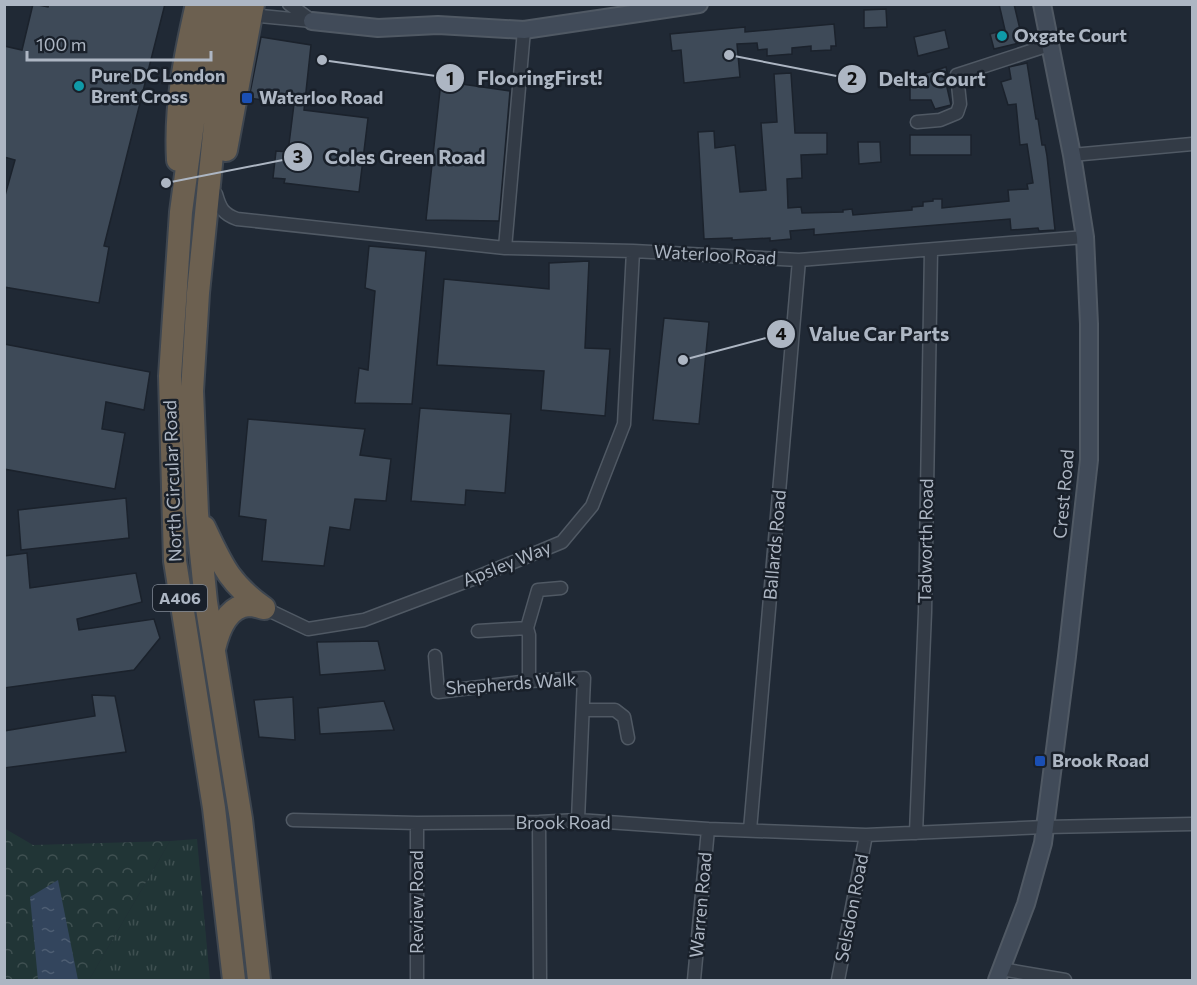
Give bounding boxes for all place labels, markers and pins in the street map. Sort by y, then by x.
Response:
place label: Oxgate Court [1014,24,1127,46]
marker: Oxgate Court [995,29,1009,43]
callout: FlooringFirst! [435,59,614,97]
callout: Delta Court [837,60,998,98]
place label: Pure DC London Brent Cross [91,64,225,107]
marker: Pure DC London Brent Cross [72,79,86,93]
place label: Waterloo Road [259,86,383,108]
marker: Waterloo Road [240,91,254,105]
callout: Coles Green Road [283,138,498,176]
callout: Value Car Parts [766,315,961,353]
place label: Brook Road [1052,749,1149,771]
marker: Brook Road [1033,754,1047,768]

